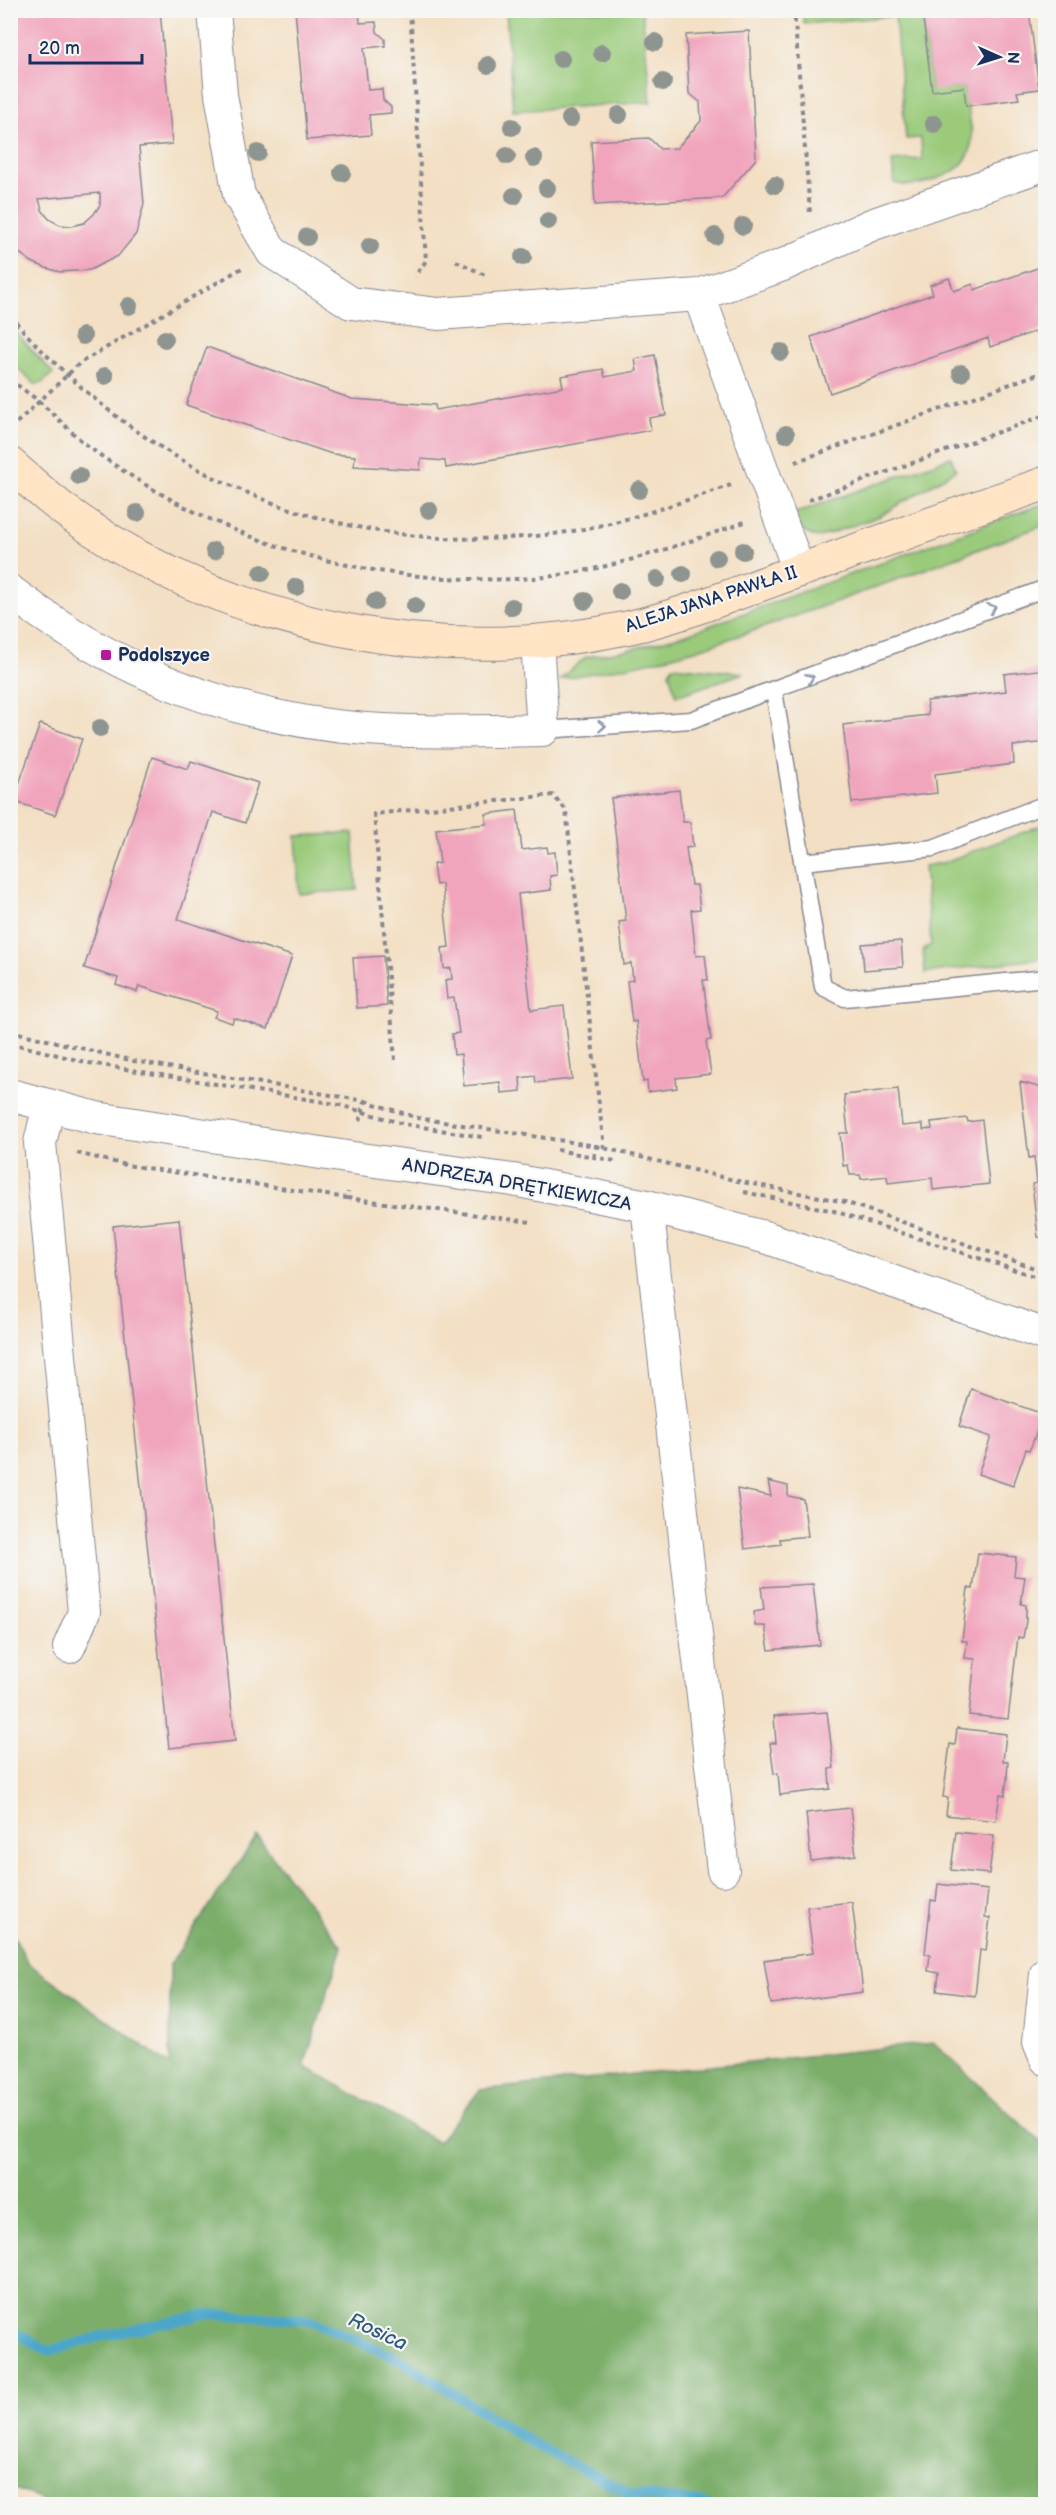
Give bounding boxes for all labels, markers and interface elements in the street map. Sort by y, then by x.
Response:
scale bar [30,27,142,65]
north arrow [969,27,1029,87]
text: 20 m [39,38,80,59]
text: N [1003,51,1022,64]
street label: ALEJA JANA PAWŁA II [623,562,800,637]
one-way arrow [987,603,997,616]
place label: Podolszyce [118,645,210,666]
marker: Podolszyce [99,648,113,662]
one-way arrow [804,672,815,685]
one-way arrow [597,720,606,733]
street label: ANDRZEJA DRĘTKIEWICZA [401,1154,633,1215]
water label: Rosica [344,2308,411,2356]

